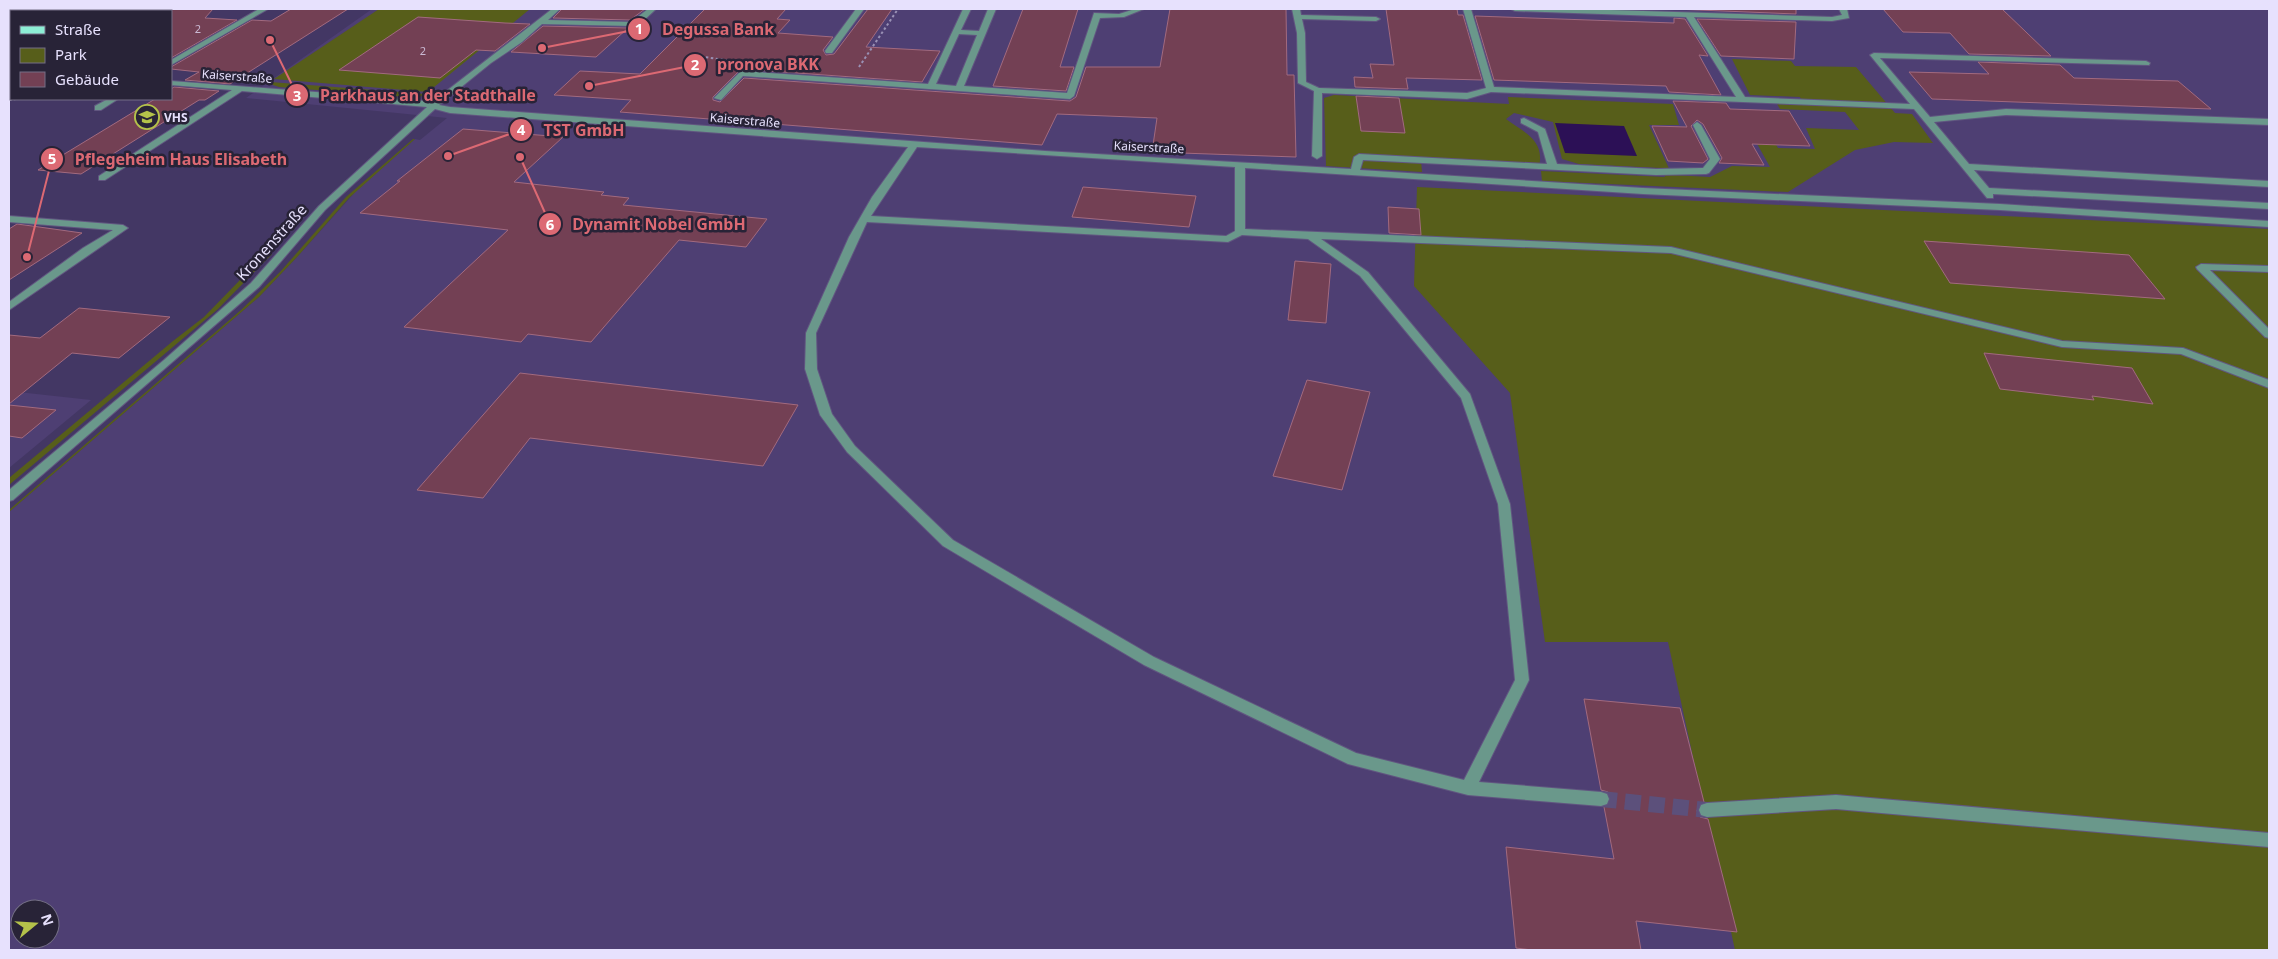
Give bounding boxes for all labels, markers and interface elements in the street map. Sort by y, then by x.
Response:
legend [10,10,172,100]
callout: Degussa Bank [627,14,784,45]
text: 1 [635,18,643,38]
text: Degussa Bank [662,18,774,40]
text: Straße [55,19,101,39]
house number: 2 [195,21,201,36]
house number: 2 [420,43,426,58]
text: Park [55,44,87,64]
callout: pronova BKK [682,49,829,80]
text: pronova BKK [717,53,819,75]
text: 2 [691,54,700,74]
street label: Kaiserstraße [201,65,273,87]
text: Gebäude [55,69,119,89]
callout: Parkhaus an der Stadthalle [285,80,546,111]
text: Parkhaus an der Stadthalle [320,84,536,106]
text: 3 [293,85,301,105]
school or university icon: VHS [134,104,160,130]
street label: Kaiserstraße [709,108,781,132]
place label: VHS [164,109,188,126]
callout: TST GmbH [508,115,634,146]
text: 4 [517,119,526,139]
text: TST GmbH [544,119,624,141]
street label: Kaiserstraße [1113,137,1185,157]
callout: Pflegeheim Haus Elisabeth [40,144,297,175]
text: 5 [48,148,56,168]
text: Pflegeheim Haus Elisabeth [75,148,287,170]
street label: Kronenstraße [231,200,311,284]
callout: Dynamit Nobel GmbH [537,209,756,240]
text: Dynamit Nobel GmbH [572,213,746,235]
text: 6 [546,214,555,234]
north arrow [10,899,60,949]
text: N [37,911,59,928]

